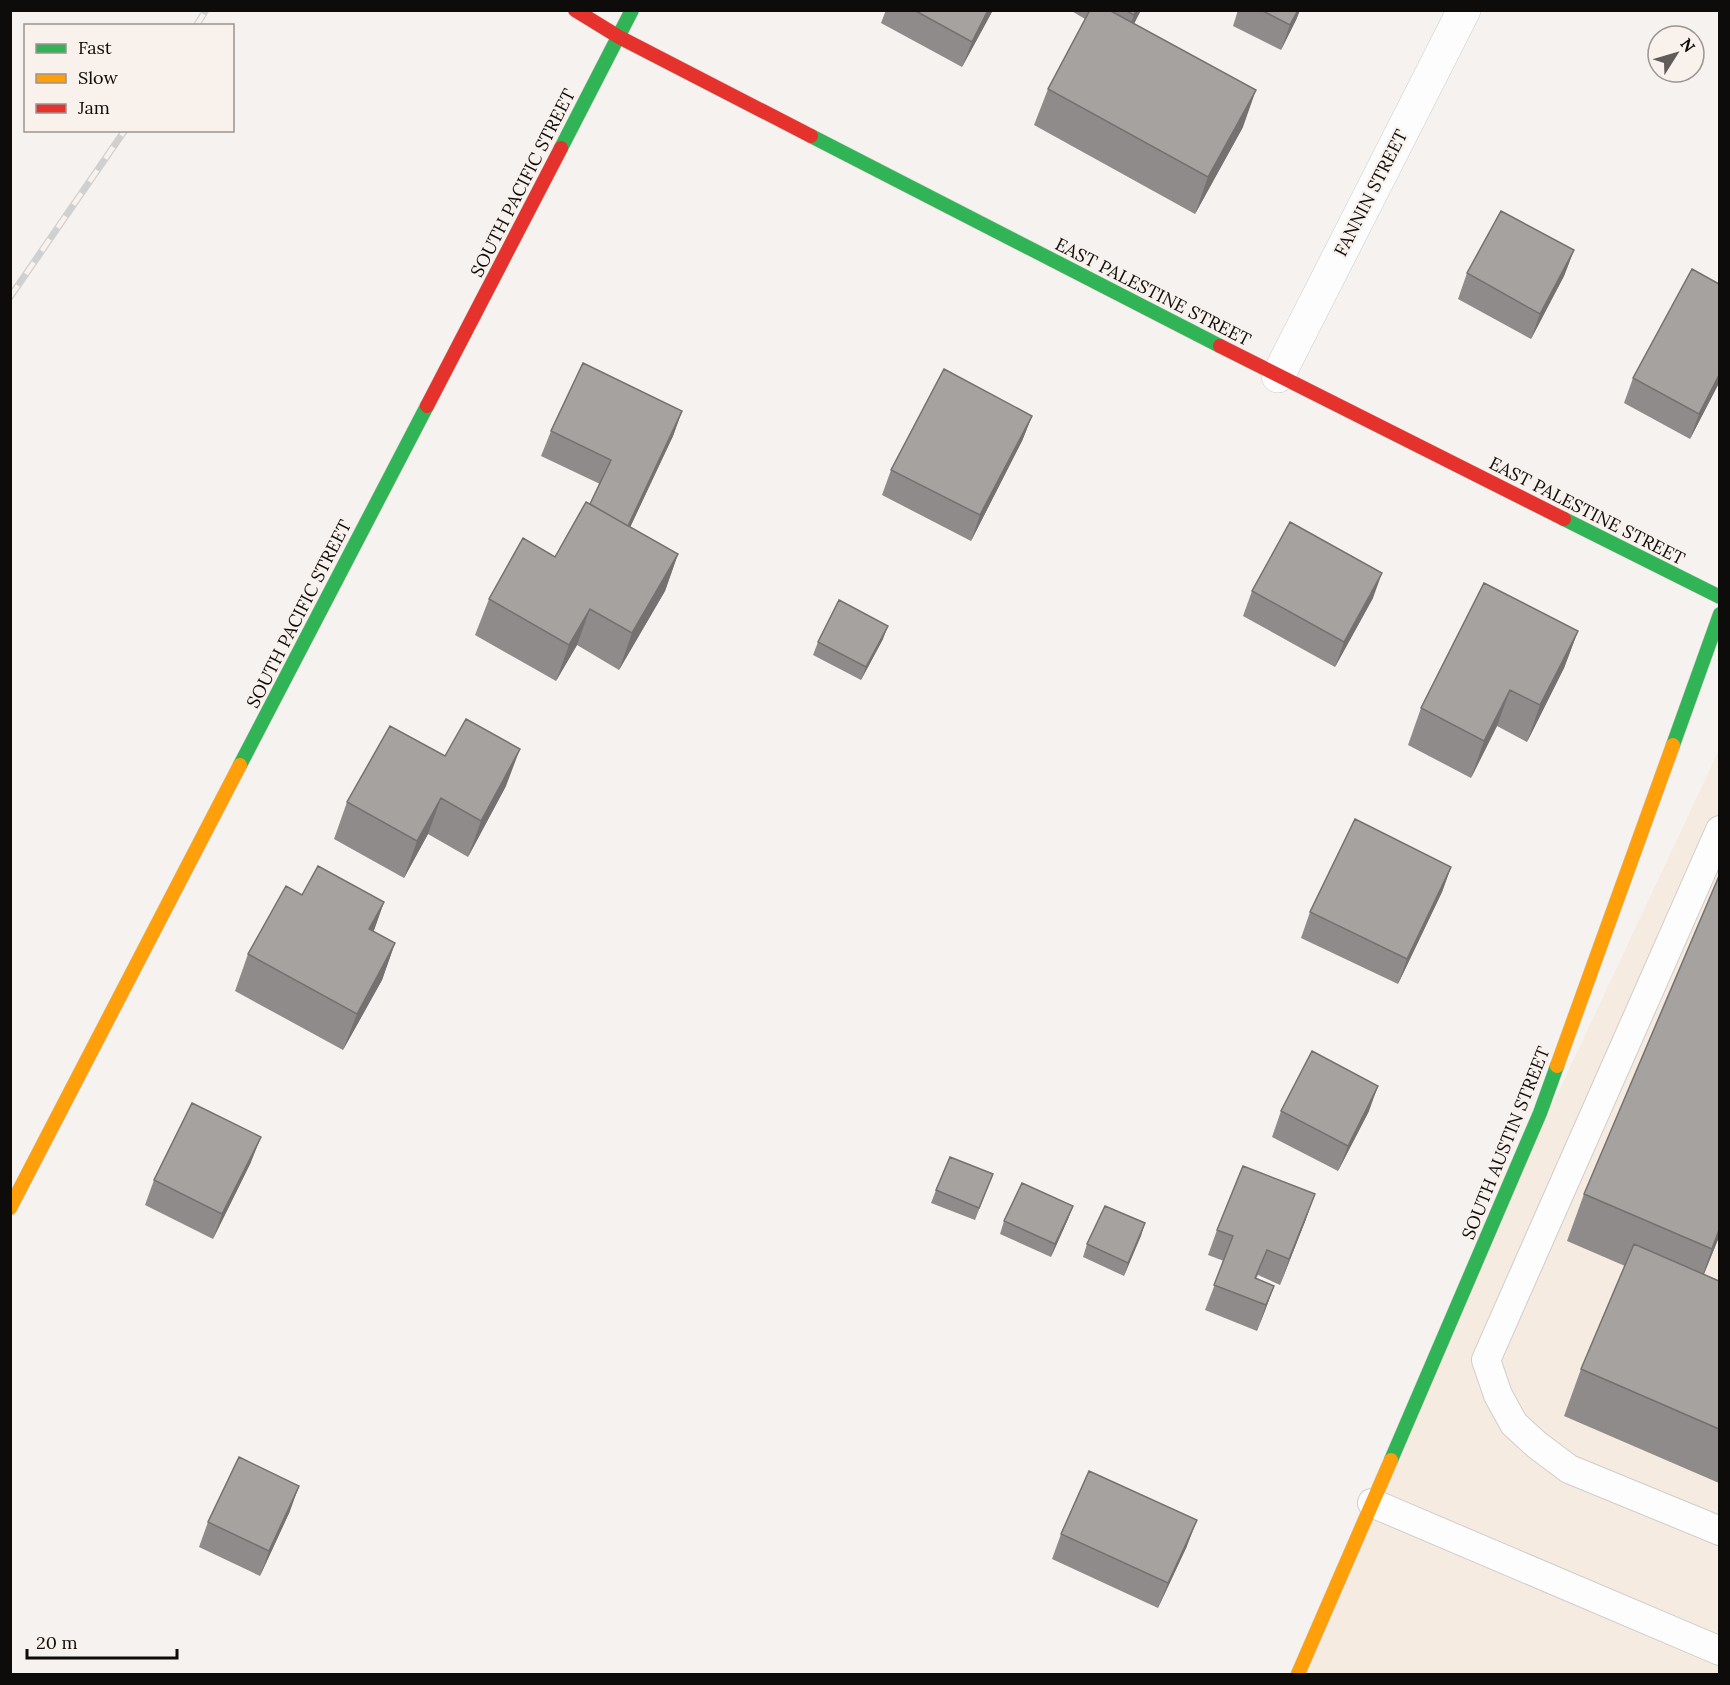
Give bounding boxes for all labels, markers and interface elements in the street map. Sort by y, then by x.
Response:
legend [24,24,234,132]
north arrow [1646,24,1706,84]
text: N [1676,34,1700,56]
text: Fast [78,36,112,59]
text: Slow [78,66,118,89]
street label: SOUTH PACIFIC STREET [465,84,580,281]
text: Jam [77,96,110,119]
street label: FANNIN STREET [1329,125,1413,260]
street label: EAST PALESTINE STREET [1052,232,1255,351]
street label: EAST PALESTINE STREET [1486,451,1689,570]
street label: SOUTH PACIFIC STREET [241,515,356,712]
street label: SOUTH AUSTIN STREET [1456,1043,1555,1243]
scale bar [27,1622,177,1660]
text: 20 m [36,1631,78,1654]

